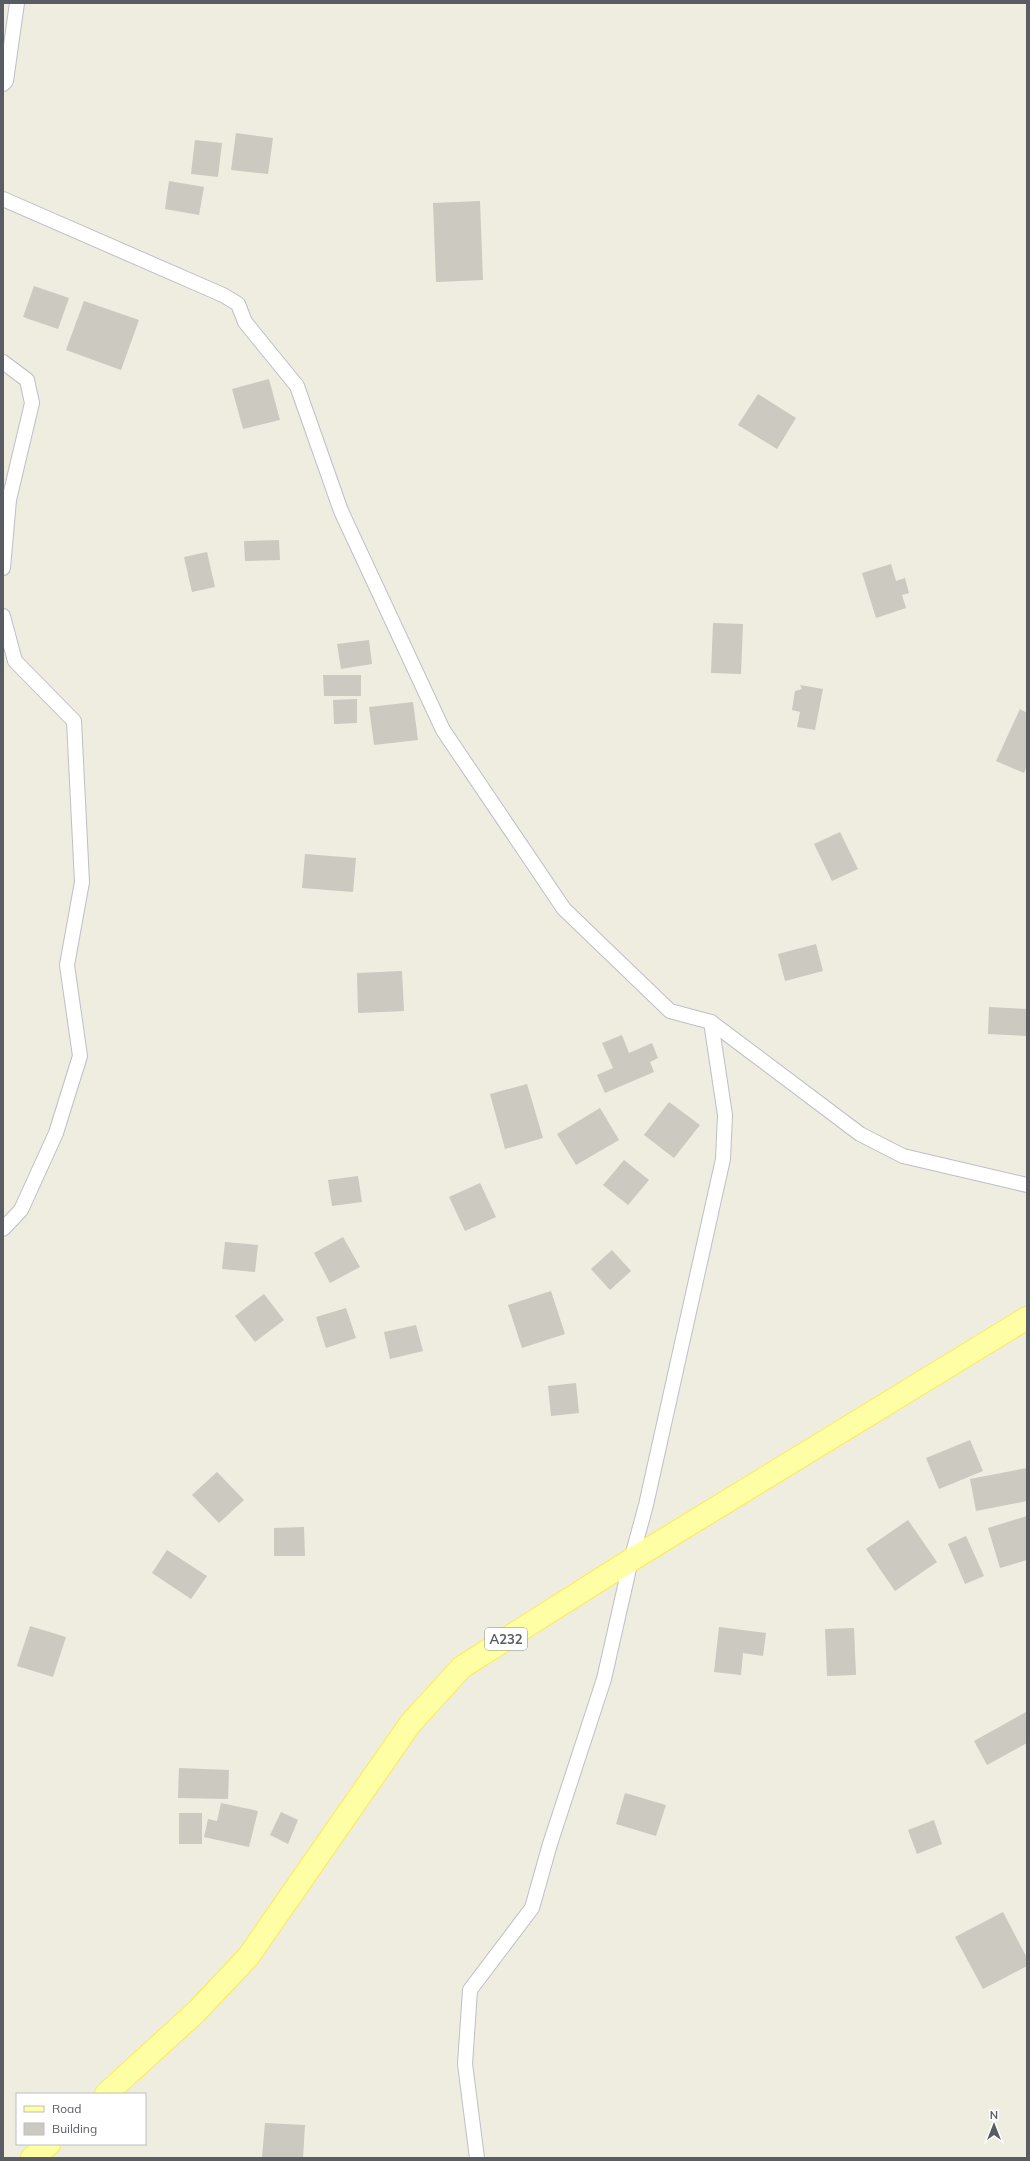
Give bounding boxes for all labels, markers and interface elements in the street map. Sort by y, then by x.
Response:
road number: A232 [485,1628,527,1650]
legend [16,2093,146,2145]
text: Road [52,2101,81,2116]
north arrow [974,2105,1014,2145]
text: N [990,2108,998,2122]
text: Building [52,2121,97,2136]

